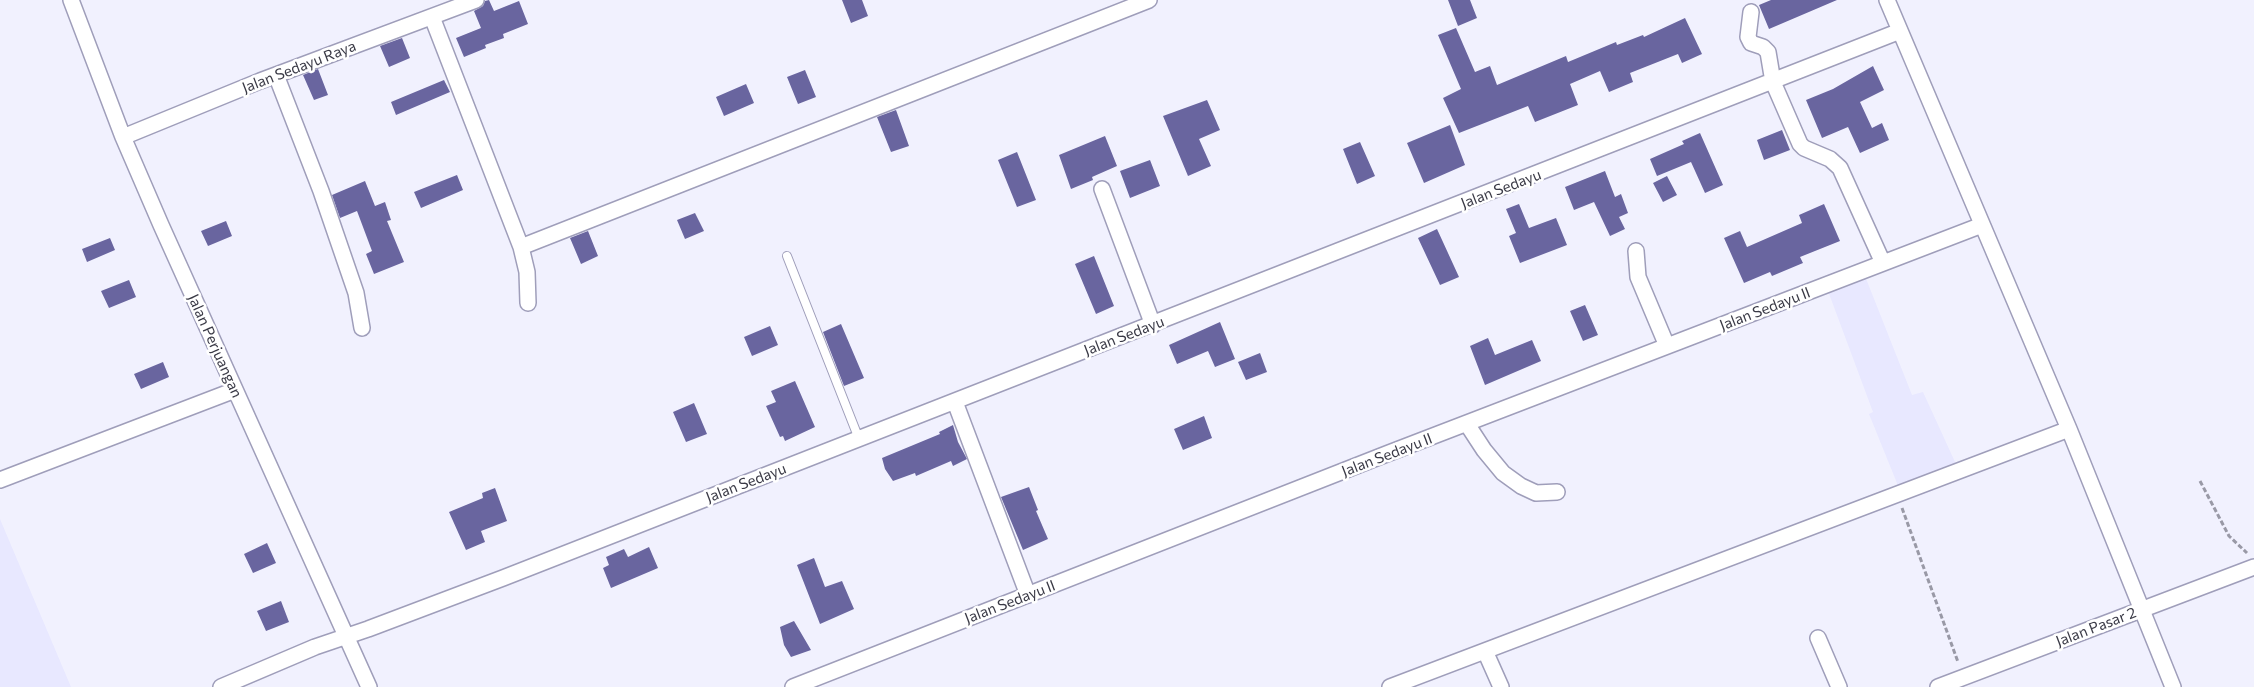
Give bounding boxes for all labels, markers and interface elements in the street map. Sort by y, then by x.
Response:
street label: Jalan Sedayu Raya [240,37,358,97]
street label: Jalan Sedayu [1458,165,1544,213]
street label: Jalan Sedayu II [1717,283,1813,335]
street label: Jalan Perjuangan [184,291,246,401]
street label: Jalan Sedayu [1081,312,1167,360]
street label: Jalan Sedayu II [1339,429,1435,481]
street label: Jalan Sedayu [703,459,789,507]
street label: Jalan Sedayu II [962,576,1058,628]
street label: Jalan Pasar 2 [2053,603,2139,651]

